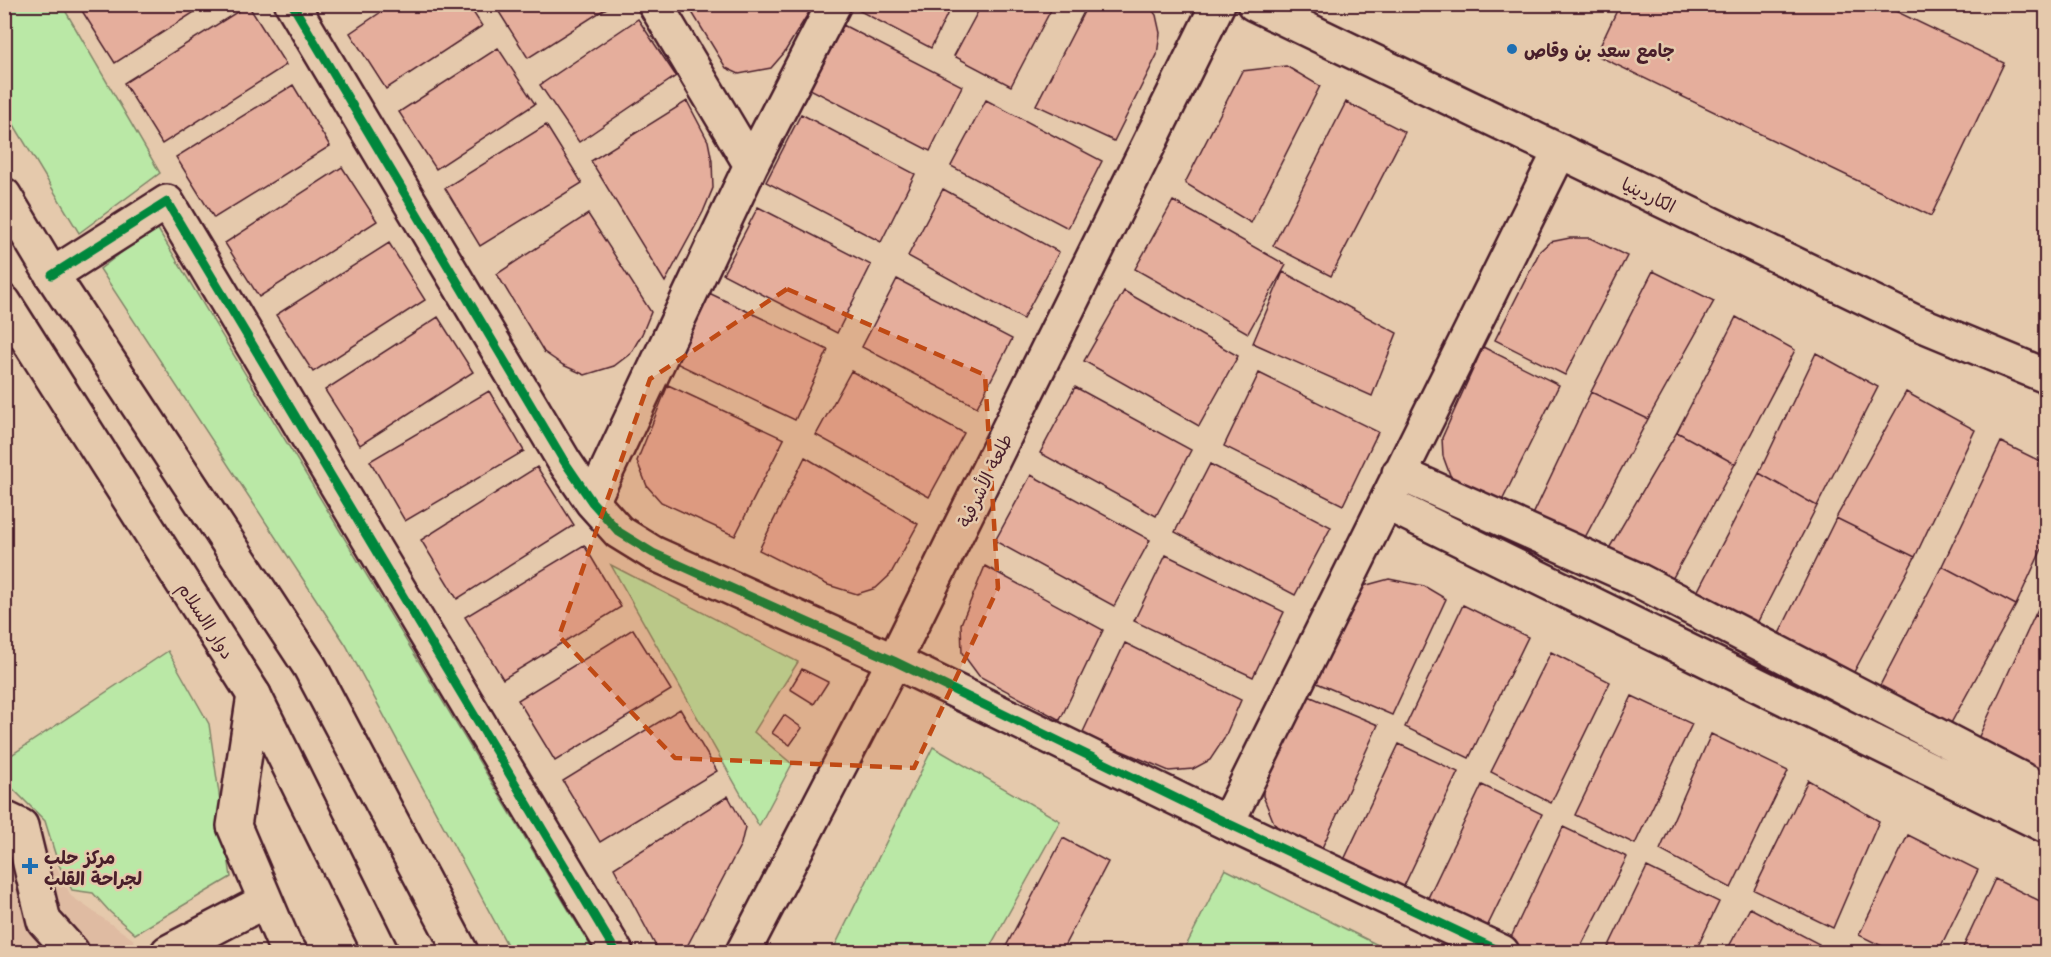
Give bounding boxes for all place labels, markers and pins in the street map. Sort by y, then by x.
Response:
place label: جامع سعد بن وقاص [1524,36,1675,64]
marker: جامع سعد بن وقاص [1505,42,1519,56]
place label: مركز حلب لجراحة القلب [44,843,142,891]
marker: مركز حلب لجراحة القلب [21,857,39,875]

